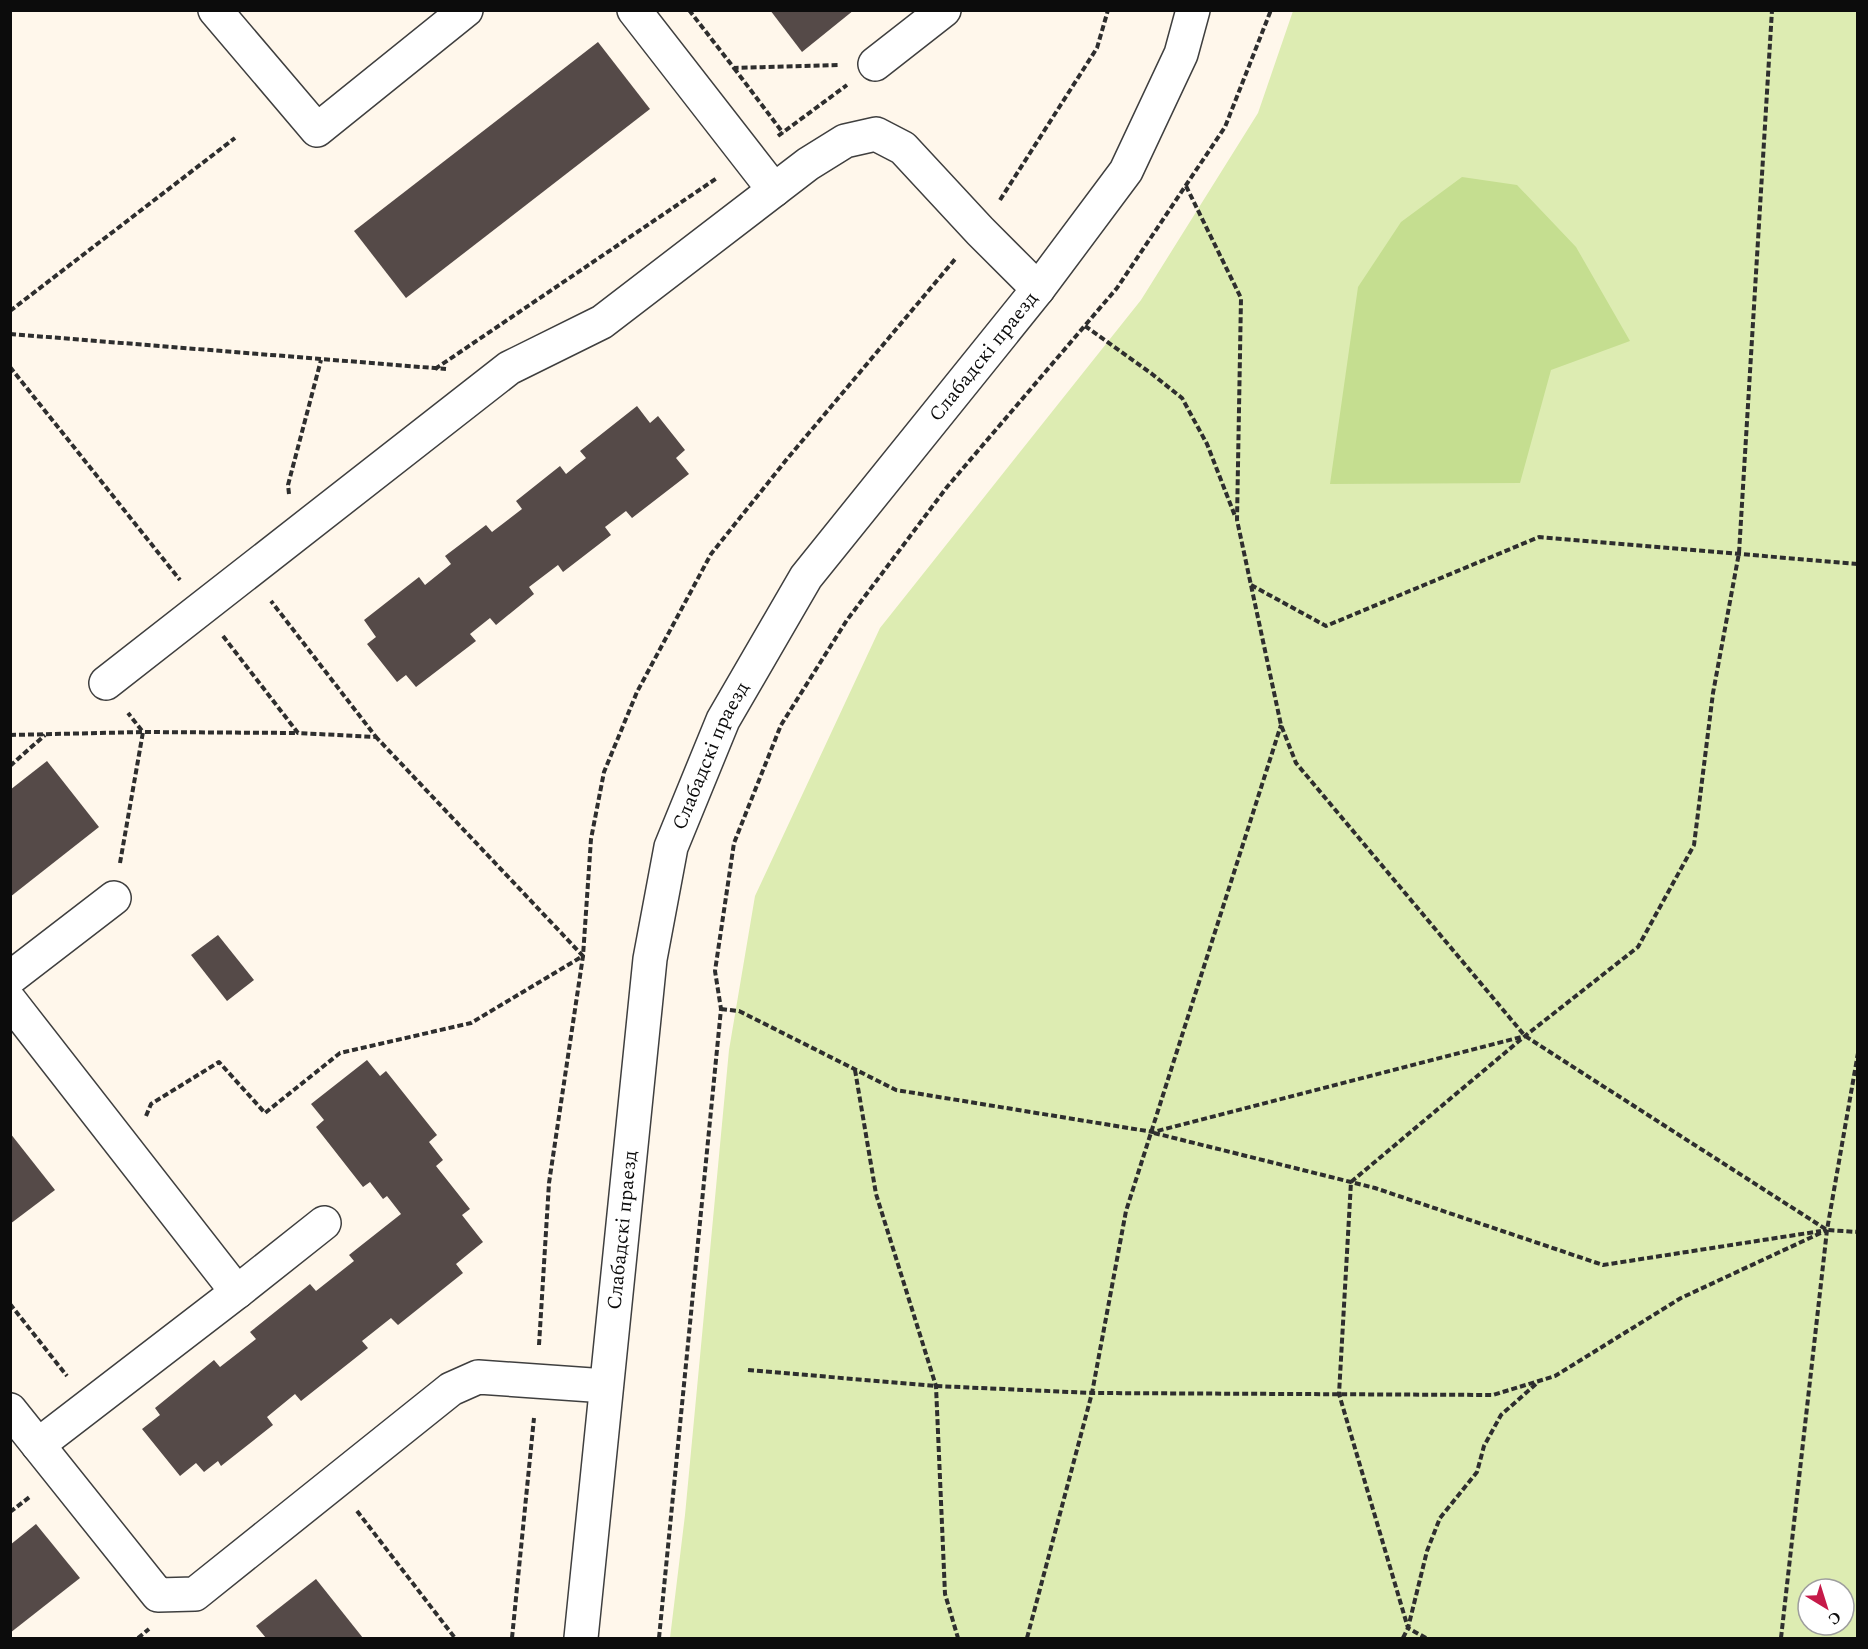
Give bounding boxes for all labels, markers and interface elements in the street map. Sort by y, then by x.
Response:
street label: Слабадскі праезд [922,285,1045,428]
street label: Слабадскі праезд [665,676,757,835]
street label: Слабадскі праезд [599,1149,645,1311]
north arrow [1796,1577,1856,1637]
text: С [1823,1605,1846,1631]

